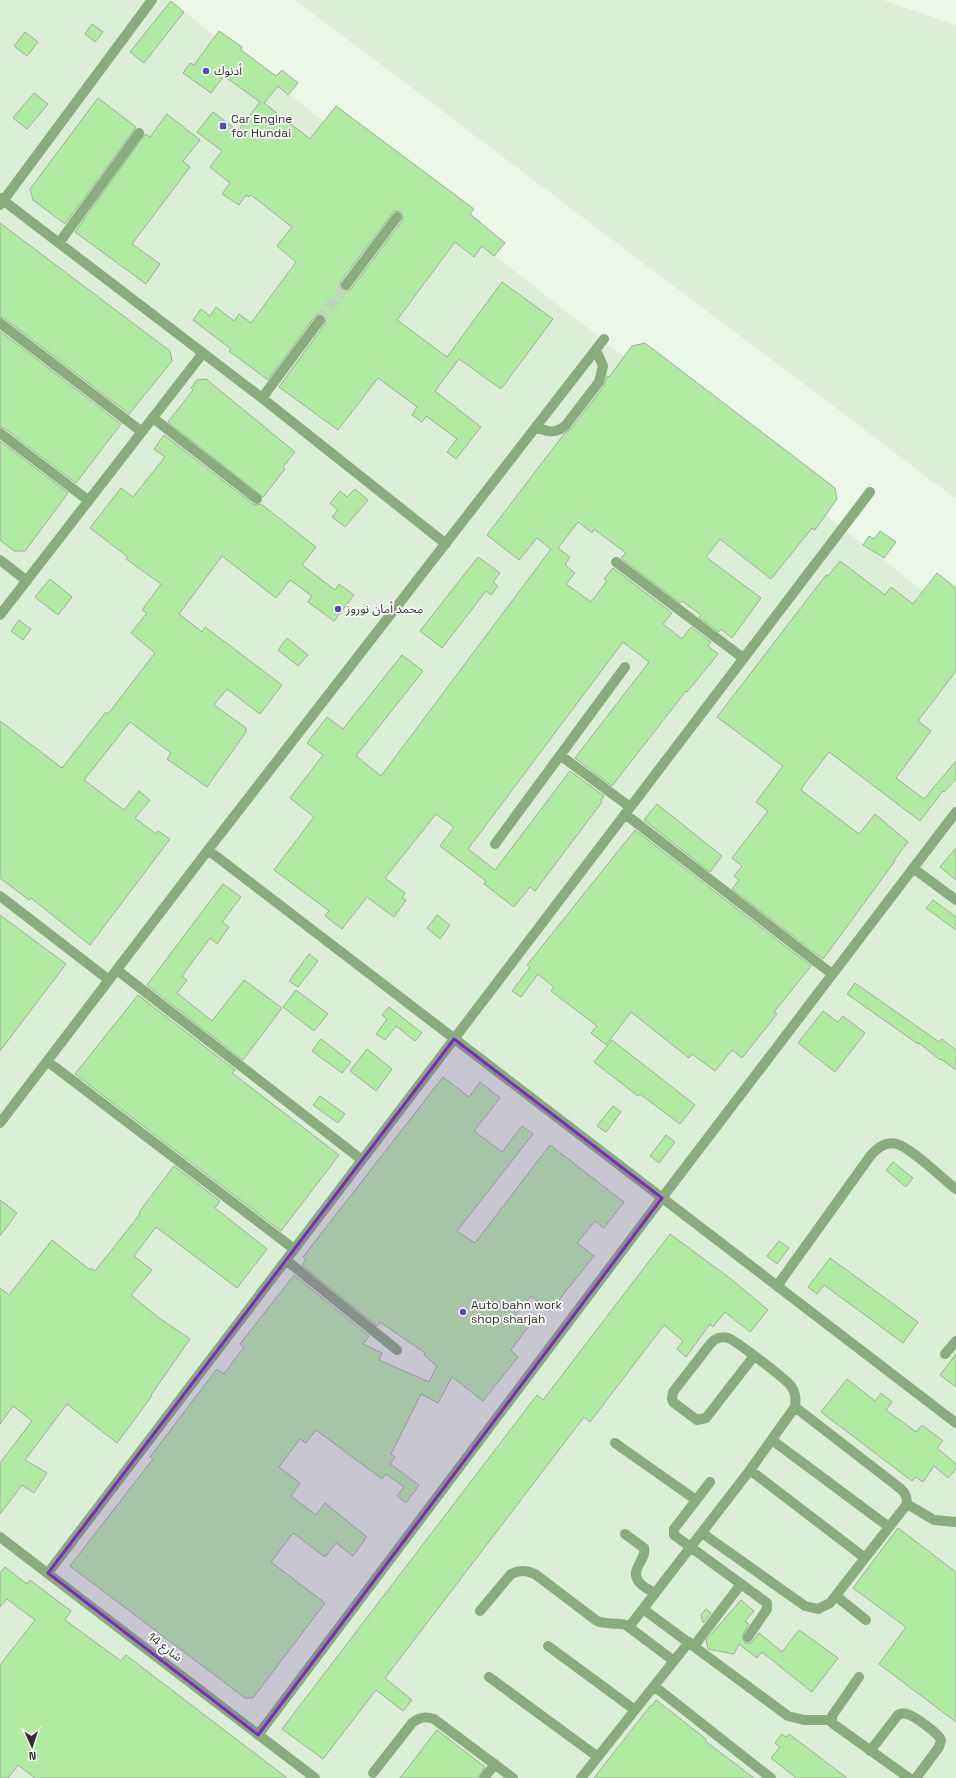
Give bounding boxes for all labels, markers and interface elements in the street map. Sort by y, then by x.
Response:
place label: أدنوك [214,63,242,79]
marker: أدنوك [201,66,211,76]
place label: Car Engine for Hundai [231,111,292,141]
marker: Car Engine for Hundai [218,121,228,131]
place label: محمد أمان نوروز [345,601,423,617]
marker: محمد أمان نوروز [333,604,343,614]
place label: Auto bahn work shop sharjah [471,1297,563,1327]
marker: Auto bahn work shop sharjah [458,1307,468,1317]
street label: شارع 14 [144,1629,185,1666]
north arrow [12,1726,52,1766]
text: N [28,1749,37,1763]

